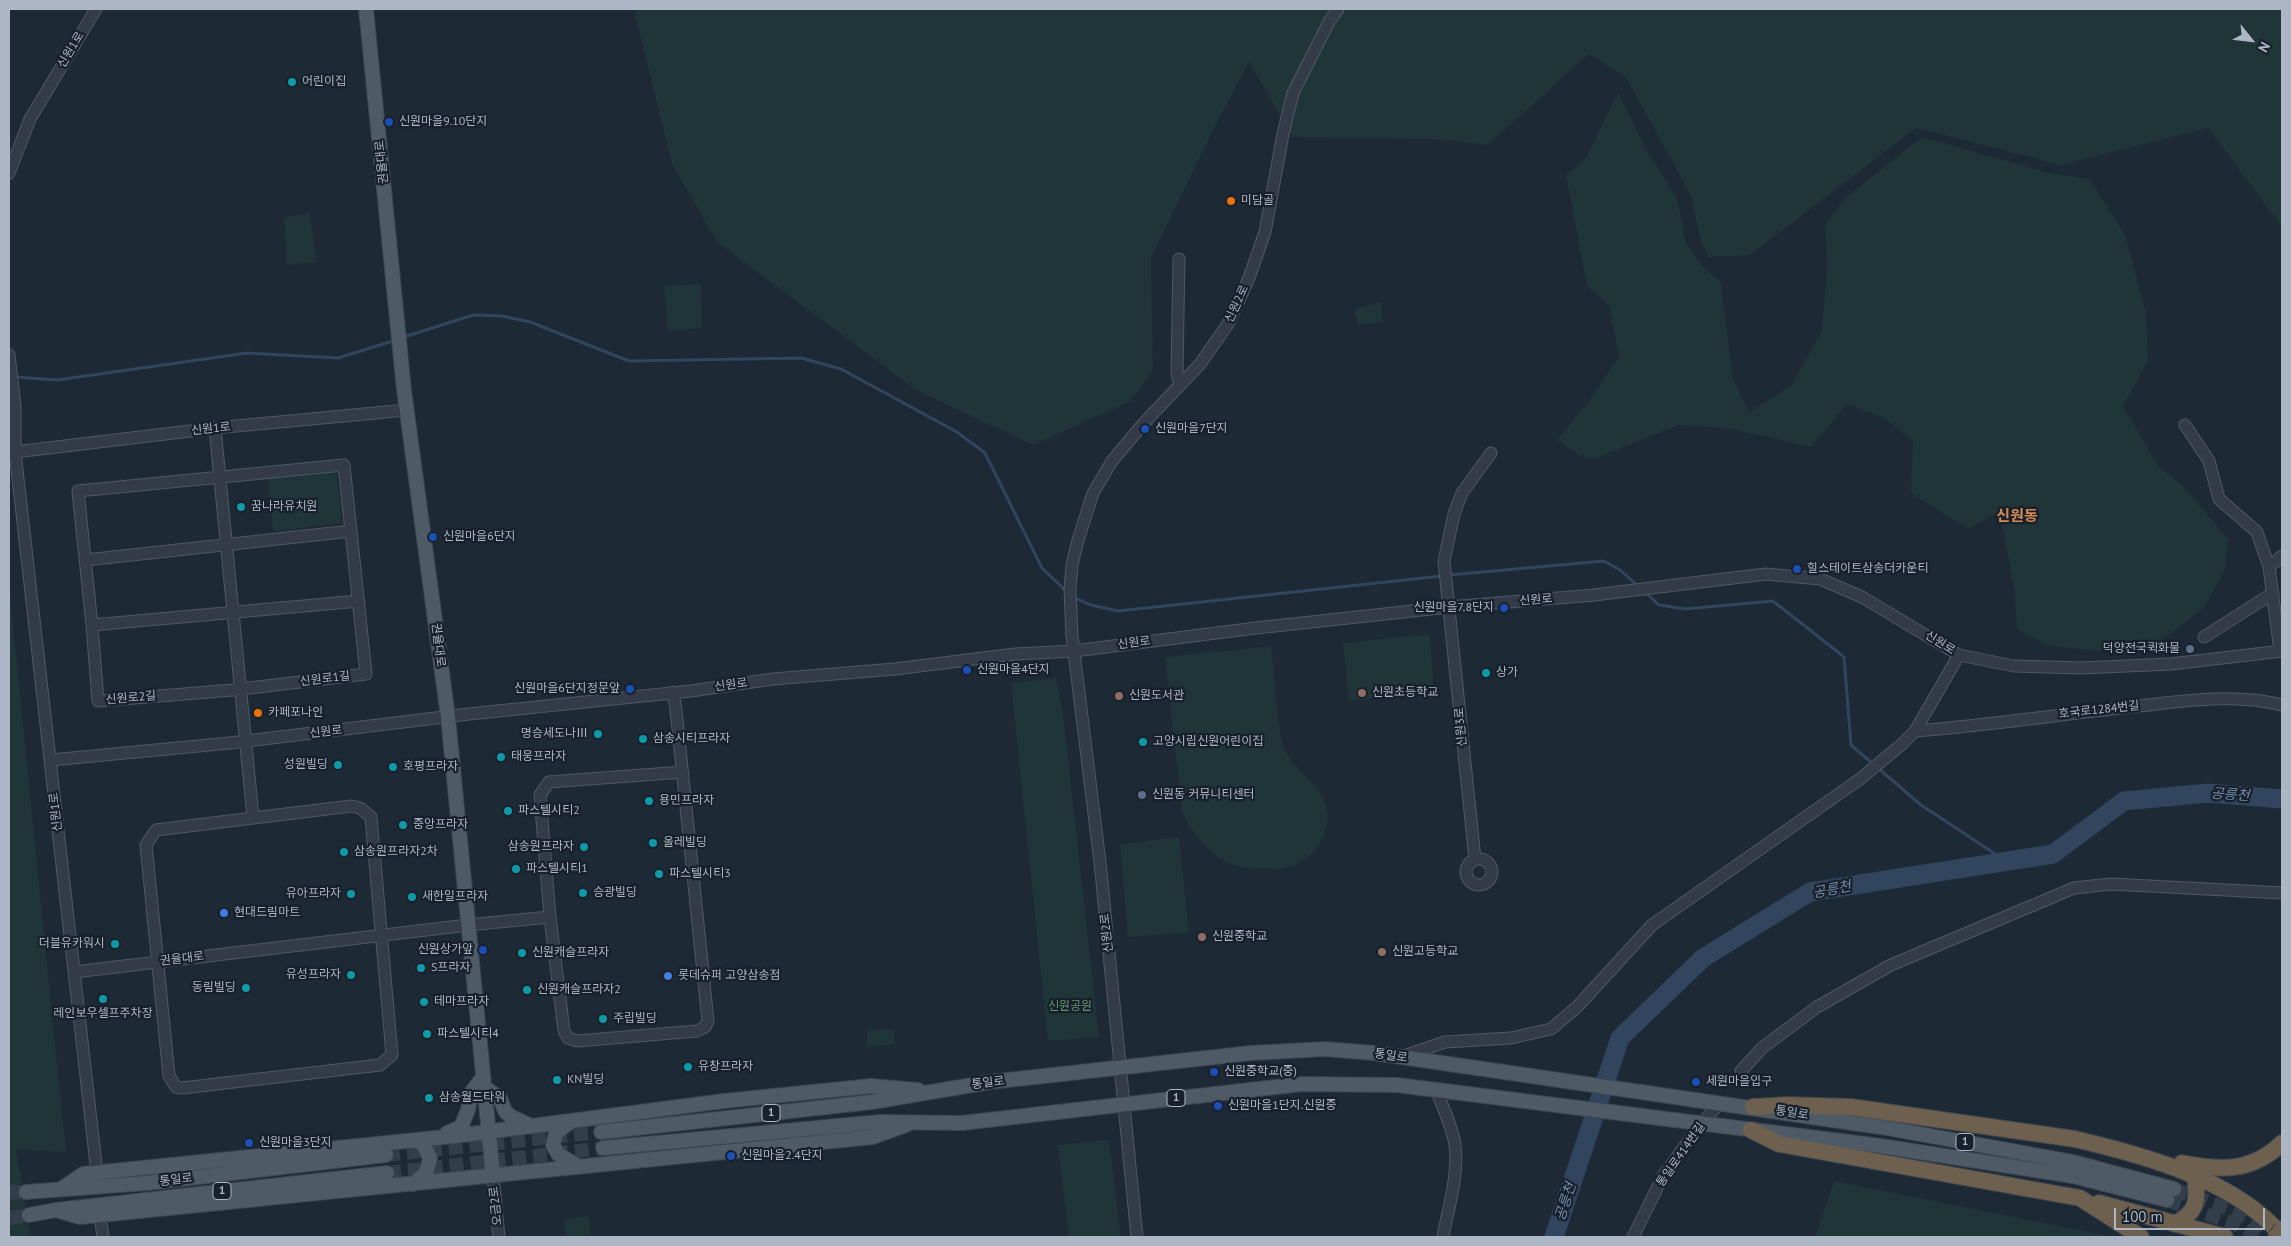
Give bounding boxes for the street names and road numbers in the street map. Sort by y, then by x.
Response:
street label: 신원1로 [55,29,87,71]
street label: 권율대로 [373,139,391,185]
street label: 신원2로 [1222,283,1252,325]
street label: 신원1로 [191,420,231,438]
street label: 신원로 [1519,591,1553,609]
street label: 권율대로 [428,622,448,668]
street label: 신원로 [1922,628,1958,658]
street label: 신원로 [1117,634,1151,652]
street label: 신원로1길 [299,669,351,689]
street label: 신원로 [714,676,748,694]
street label: 신원로2길 [105,689,157,707]
street label: 호국로1284번길 [2058,699,2140,721]
street label: 신원3로 [1452,707,1470,747]
street label: 신원로 [309,723,343,741]
street label: 신원1로 [47,792,65,832]
street label: 신원2로 [1098,913,1116,953]
street label: 권율대로 [159,949,205,969]
street label: 통일로 [1374,1047,1408,1065]
street label: 통일로 [971,1074,1005,1092]
road number: 1 [1167,1090,1185,1106]
street label: 통일로 [1775,1103,1809,1123]
road number: 1 [762,1104,780,1122]
street label: 통일로414번길 [1654,1120,1708,1190]
road number: 1 [1956,1134,1974,1150]
street label: 통일로 [159,1171,193,1189]
road number: 1 [213,1182,231,1200]
street label: 오금2로 [487,1186,505,1226]

